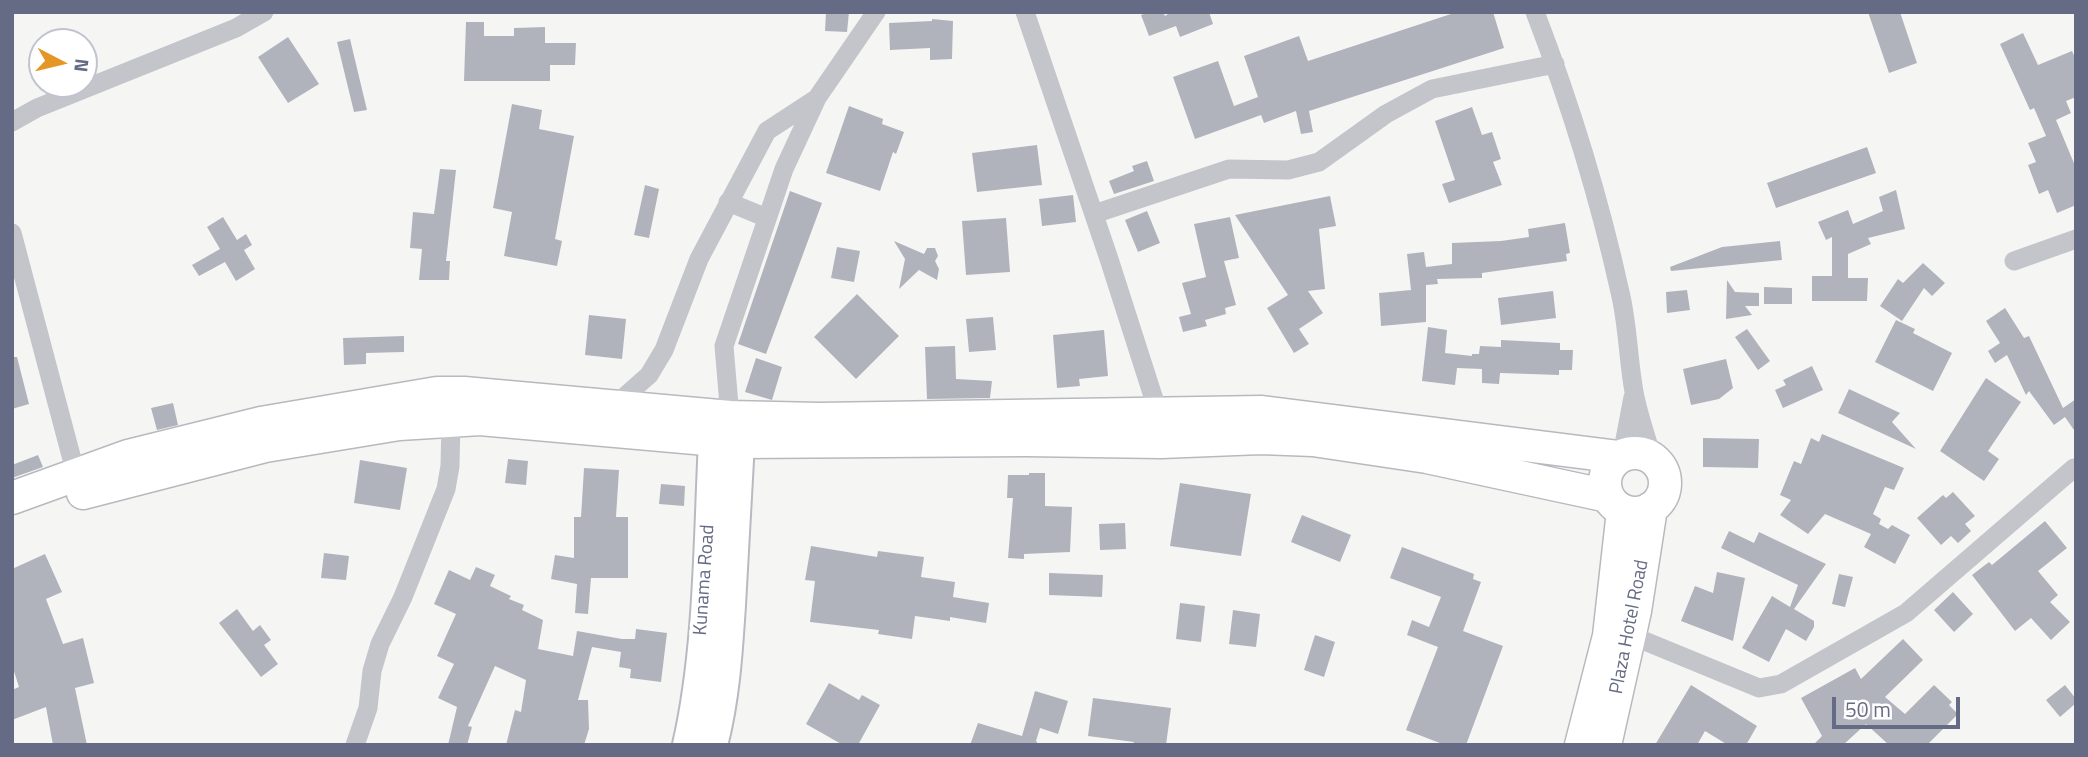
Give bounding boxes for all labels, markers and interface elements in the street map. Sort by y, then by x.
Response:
north arrow [28,28,98,98]
text: N [67,57,98,74]
street label: Kunama Road [690,524,720,636]
street label: Plaza Hotel Road [1606,558,1654,696]
scale bar [1836,684,1964,728]
text: 50 m [1845,693,1891,725]

